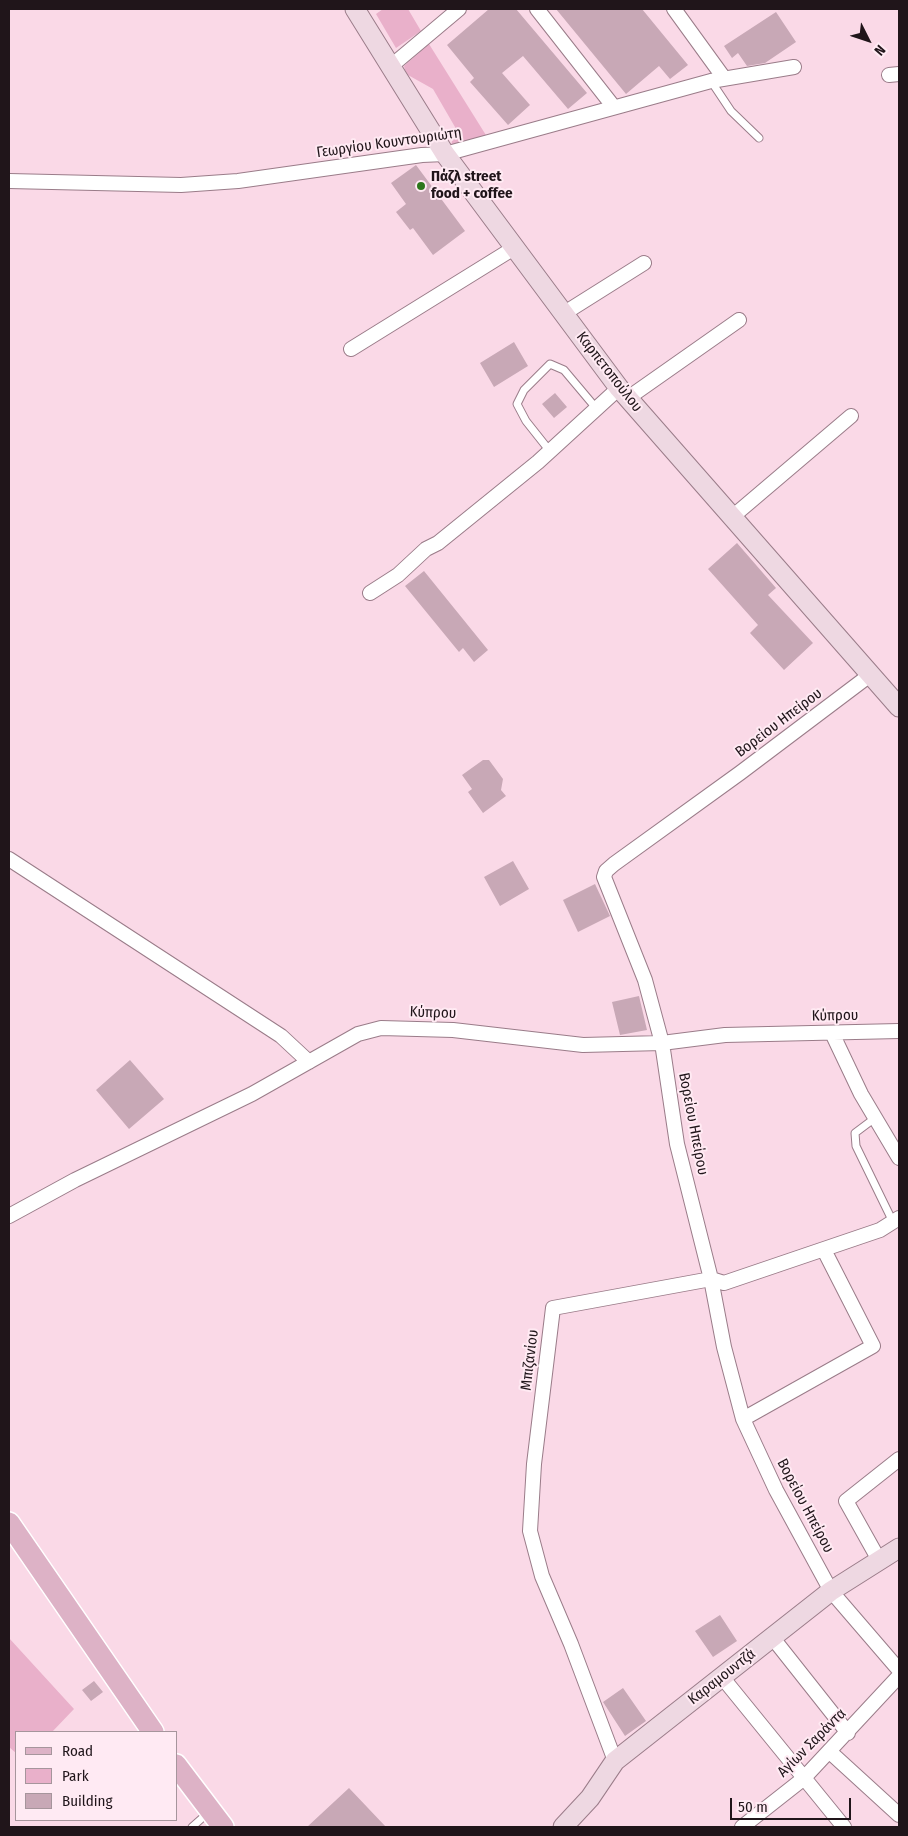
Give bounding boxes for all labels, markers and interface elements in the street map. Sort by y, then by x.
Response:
north arrow [843,15,893,65]
text: N [871,41,889,59]
street label: Γεωργίου Κουντουριώτη [315,124,463,162]
place label: Πάζλ street food + coffee [431,168,513,203]
marker: Πάζλ street food + coffee [415,180,427,192]
street label: Καρπετοπούλου [572,328,646,416]
street label: Βορείου Ηπείρου [732,685,826,761]
street label: Κύπρου [409,1003,457,1023]
street label: Κύπρου [811,1007,859,1025]
street label: Βορείου Ηπείρου [674,1071,712,1177]
street label: Μπιζανίου [517,1329,543,1391]
street label: Βορείου Ηπείρου [773,1456,837,1556]
street label: Καραμουντζά [685,1645,759,1709]
street label: Αγίων Σαράντα [774,1705,850,1781]
legend [15,1731,178,1821]
text: Road [62,1742,93,1760]
text: Park [62,1767,89,1785]
scale bar [733,1788,854,1820]
text: Building [62,1792,113,1810]
text: 50 m [738,1798,768,1816]

